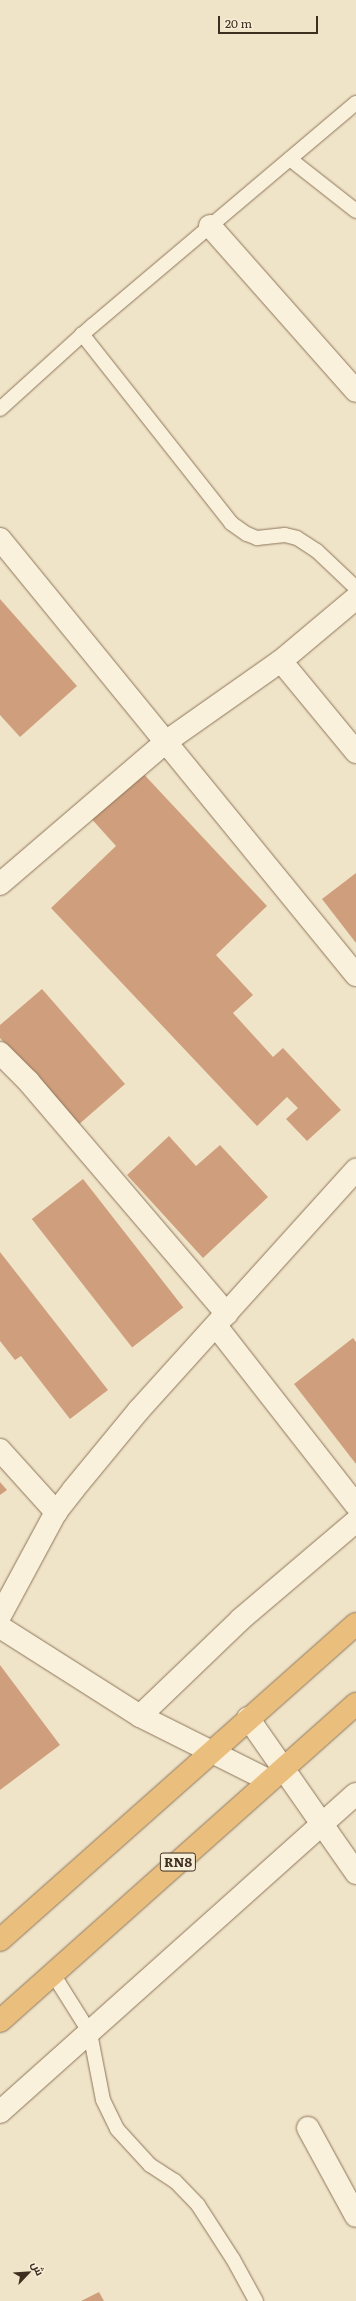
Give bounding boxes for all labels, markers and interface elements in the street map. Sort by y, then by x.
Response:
scale bar [220,8,320,34]
text: 20 m [225,14,252,32]
road number: RN8 [159,1851,197,1873]
north arrow [8,2253,48,2293]
text: ش [29,2258,49,2278]

